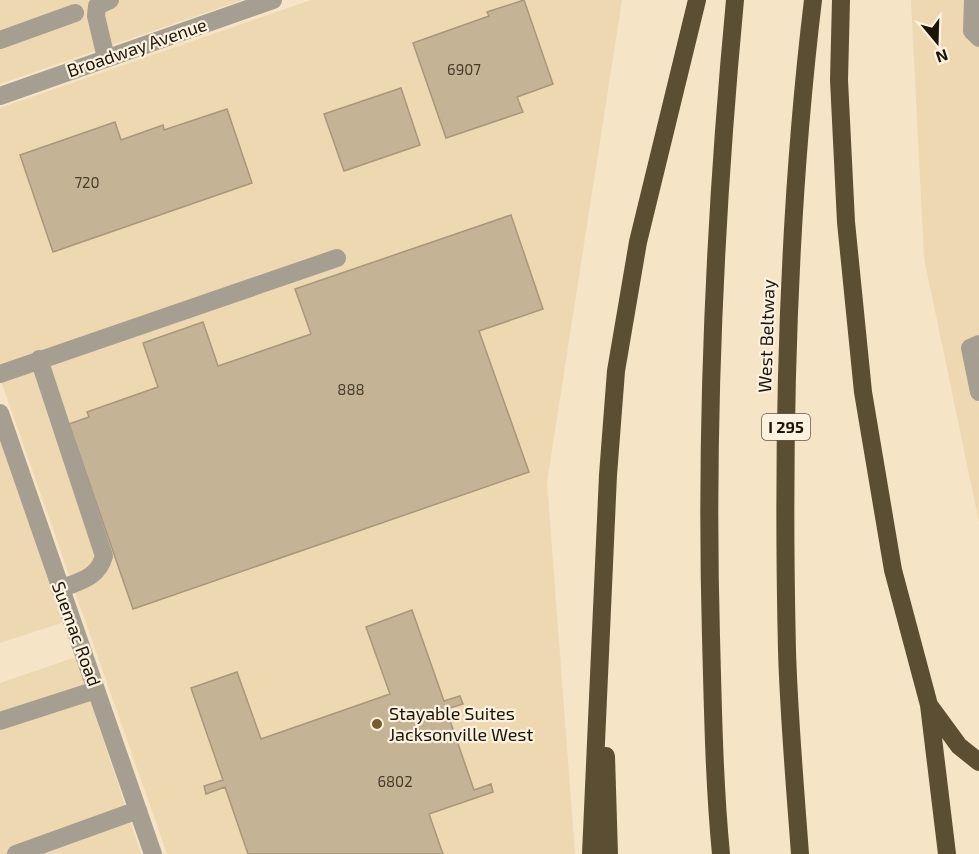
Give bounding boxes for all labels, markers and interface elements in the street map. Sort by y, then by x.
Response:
north arrow [907,12,967,72]
street label: Broadway Avenue [64,13,209,81]
text: N [933,46,951,68]
house number: 6907 [447,60,481,78]
house number: 720 [74,173,100,191]
street label: West Beltway [753,278,779,393]
house number: 888 [337,380,365,398]
road number: I 295 [762,414,810,440]
street label: Suemac Road [48,578,106,689]
place label: Stayable Suites Jacksonville West [389,702,533,745]
marker: Stayable Suites Jacksonville West [370,717,384,731]
house number: 6802 [377,772,413,790]

